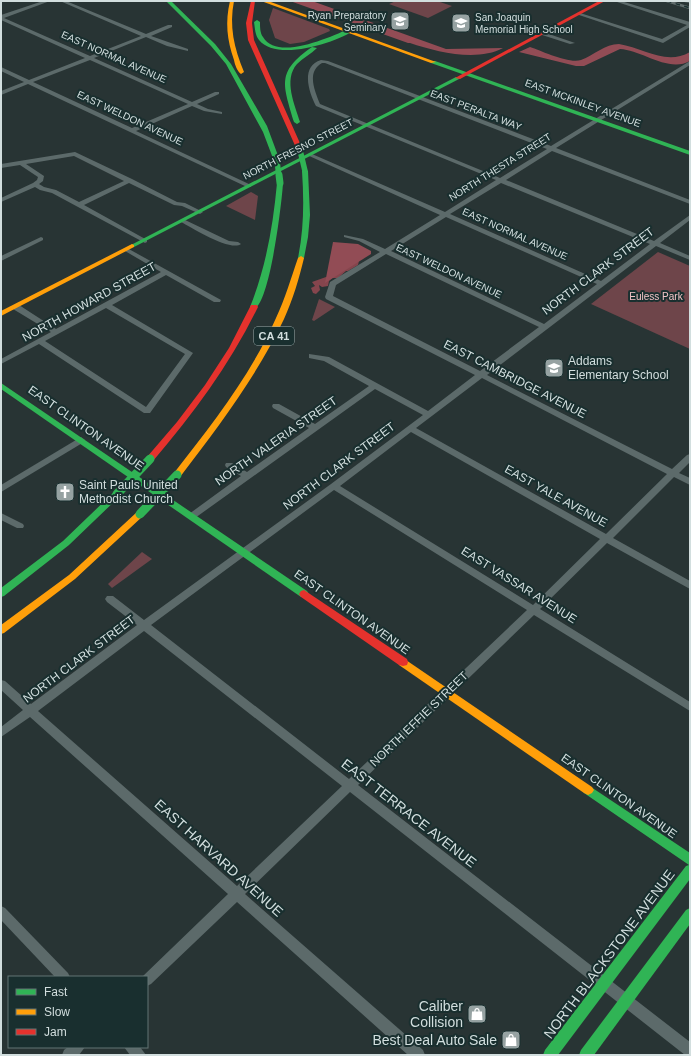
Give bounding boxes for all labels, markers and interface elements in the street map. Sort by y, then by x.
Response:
place label: Ryan Preparatory Seminary [308,10,386,33]
school or university icon: Ryan Preparatory Seminary [389,10,411,32]
school or university icon: San Joaquin Memorial High School [450,12,472,34]
place label: San Joaquin Memorial High School [475,12,573,35]
street label: EAST NORMAL AVENUE [60,29,168,85]
street label: EAST MCKINLEY AVENUE [524,77,643,129]
street label: EAST PERALTA WAY [429,88,523,133]
street label: EAST WELDON AVENUE [75,89,185,147]
street label: NORTH FRESNO STREET [241,116,355,182]
street label: NORTH THESTA STREET [447,131,553,203]
street label: EAST NORMAL AVENUE [461,206,569,262]
street label: NORTH CLARK STREET [539,224,657,318]
street label: EAST WELDON AVENUE [394,242,504,300]
street label: NORTH HOWARD STREET [20,259,159,345]
park label: Euless Park [629,291,684,302]
road number: CA 41 [254,327,294,345]
street label: EAST CAMBRIDGE AVENUE [441,337,589,421]
place label: Addams Elementary School [568,354,669,382]
school or university icon: Addams Elementary School [543,357,565,379]
street label: EAST CLINTON AVENUE [25,383,147,473]
street label: NORTH VALERIA STREET [212,393,340,488]
street label: NORTH CLARK STREET [280,419,398,513]
street label: EAST YALE AVENUE [502,462,610,530]
place label: Saint Pauls United Methodist Church [79,478,178,506]
church icon: Saint Pauls United Methodist Church [54,481,76,503]
street label: EAST VASSAR AVENUE [459,544,579,626]
street label: EAST CLINTON AVENUE [291,567,413,657]
street label: NORTH CLARK STREET [20,612,138,706]
street label: NORTH EFFIE STREET [367,668,471,769]
street label: EAST CLINTON AVENUE [558,751,680,841]
street label: EAST TERRACE AVENUE [338,755,480,871]
street label: EAST HARVARD AVENUE [152,796,286,920]
street label: NORTH BLACKSTONE AVENUE [540,867,678,1041]
legend [8,976,148,1048]
text: Fast [44,985,68,999]
place label: Caliber Collision [410,998,463,1030]
shop icon: Caliber Collision [466,1003,488,1025]
text: Slow [44,1005,70,1019]
text: Jam [44,1025,67,1039]
shop icon: Best Deal Auto Sale [500,1029,522,1051]
place label: Best Deal Auto Sale [372,1032,497,1048]

